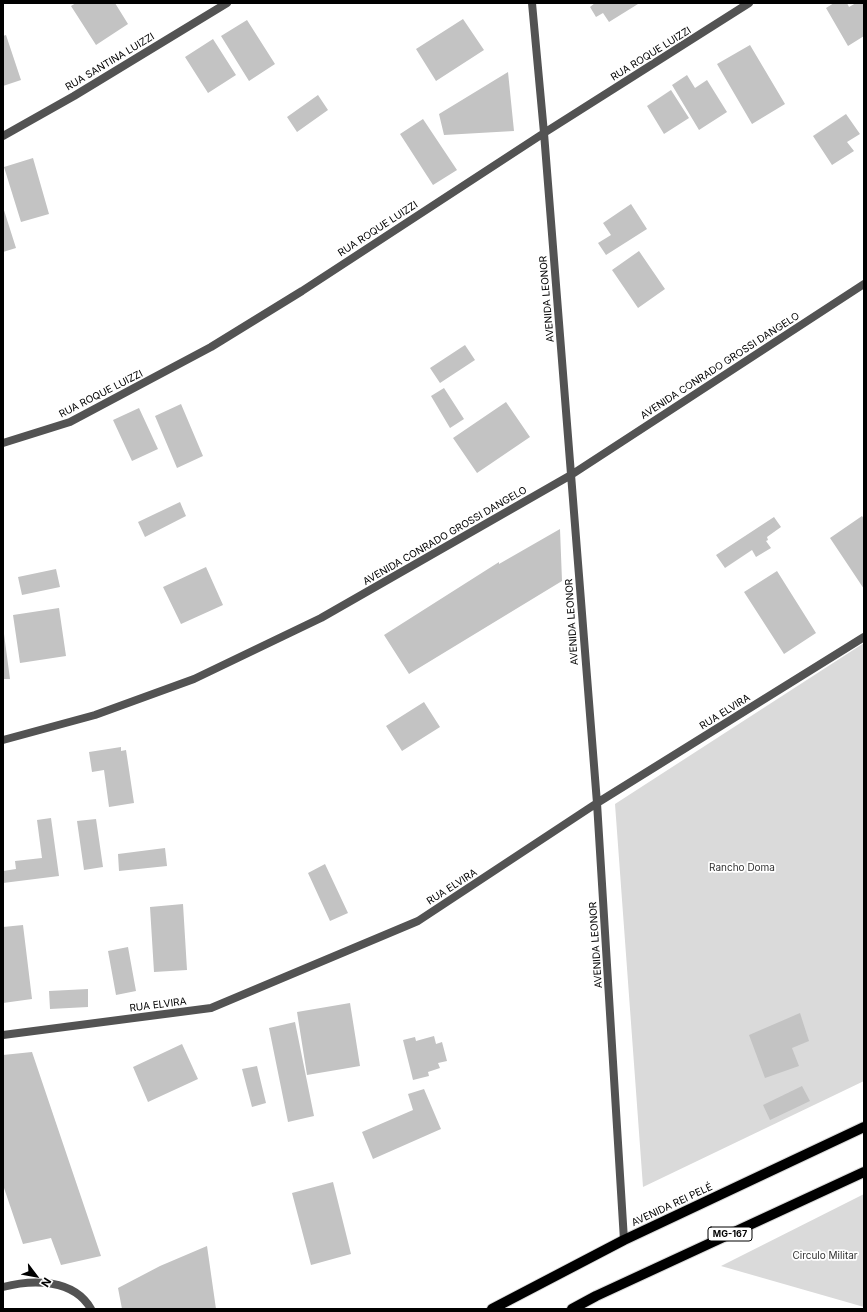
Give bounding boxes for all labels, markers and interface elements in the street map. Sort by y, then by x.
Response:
street label: RUA ROQUE LUIZZI [609,24,693,84]
street label: RUA SANTINA LUIZZI [63,31,157,93]
street label: RUA ROQUE LUIZZI [336,199,420,259]
street label: AVENIDA LEONOR [537,255,557,343]
street label: AVENIDA CONRADO GROSSI DANGELO [638,310,802,422]
street label: RUA ROQUE LUIZZI [57,368,145,420]
street label: AVENIDA CONRADO GROSSI DANGELO [361,484,529,588]
street label: AVENIDA LEONOR [563,578,581,666]
street label: RUA ELVIRA [698,692,752,732]
park label: Rancho Doma [709,862,775,874]
street label: RUA ELVIRA [425,866,479,908]
street label: AVENIDA LEONOR [587,901,605,989]
street label: RUA ELVIRA [129,996,187,1014]
street label: AVENIDA REI PELÉ [630,1181,714,1229]
road number: MG-167 [708,1227,752,1241]
park label: Circulo Militar [792,1250,858,1262]
north arrow [16,1256,56,1296]
text: N [38,1275,54,1290]

